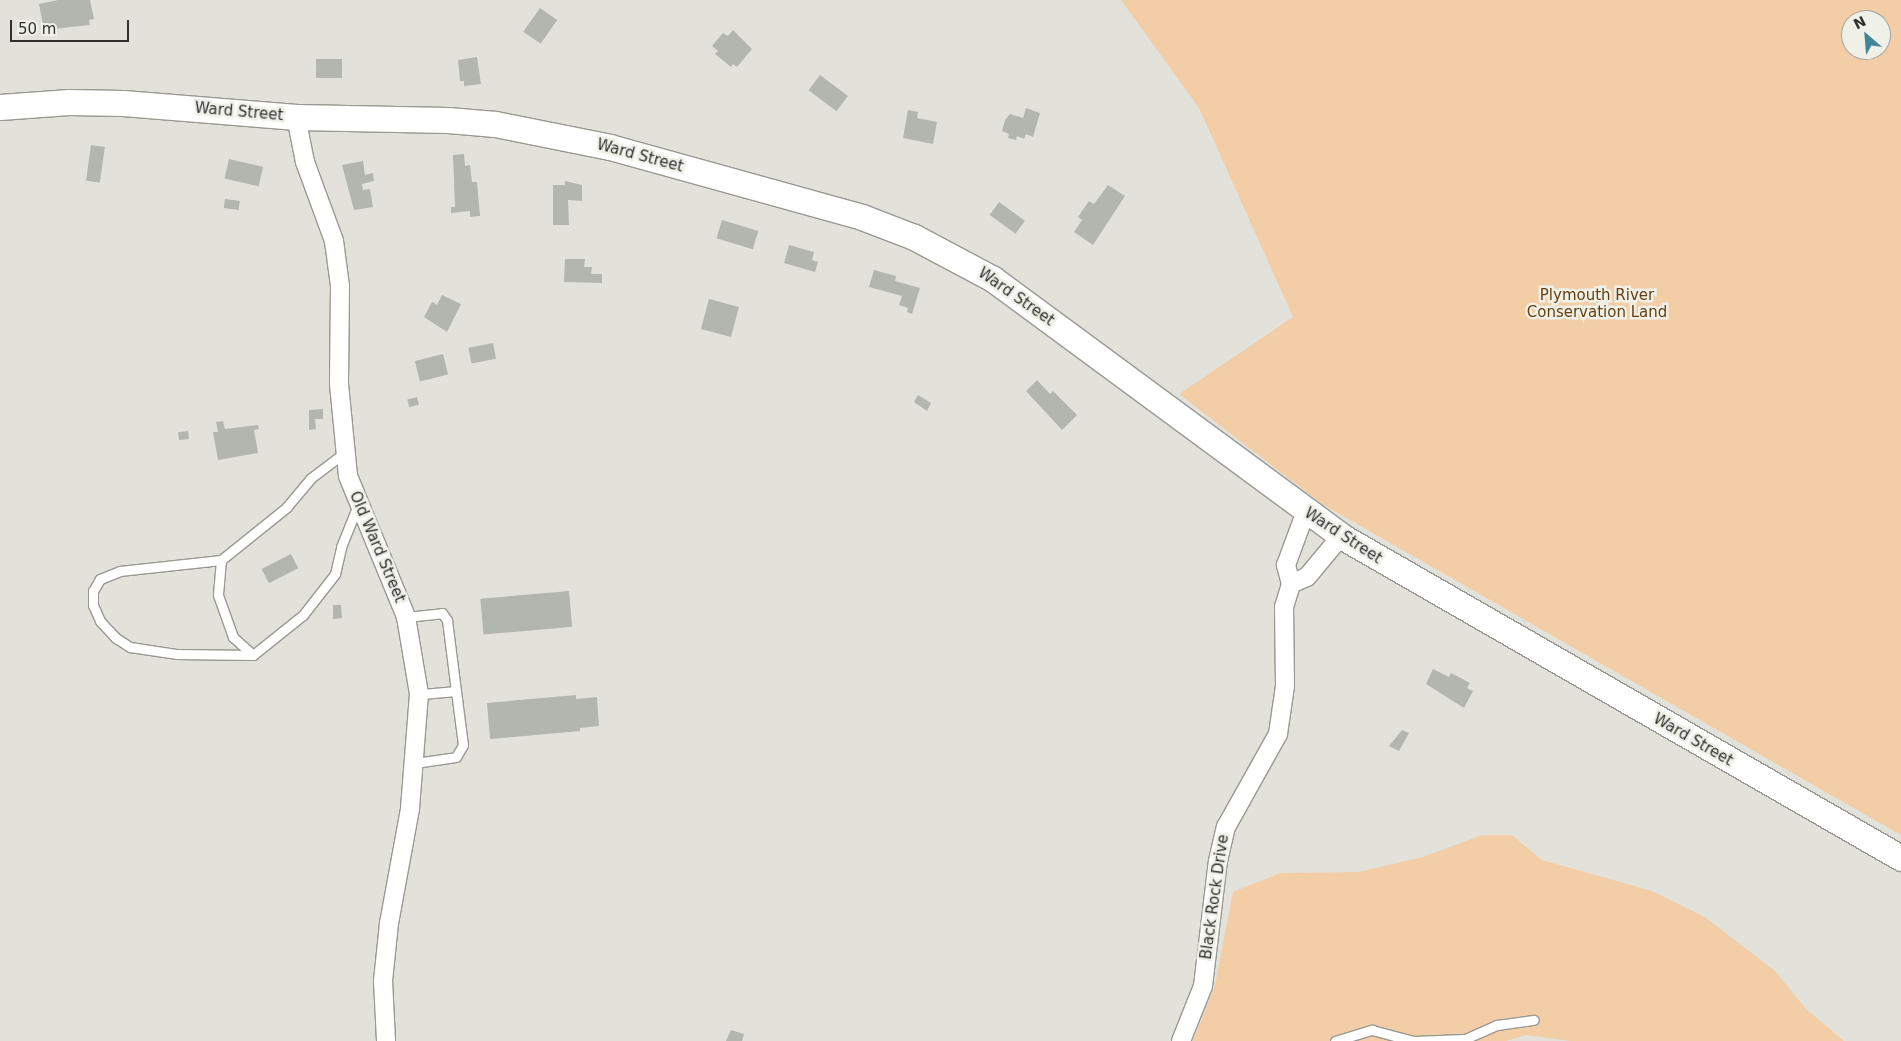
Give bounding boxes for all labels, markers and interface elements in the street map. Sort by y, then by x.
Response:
scale bar [12,10,131,42]
north arrow [1841,10,1891,60]
text: N [1851,13,1868,32]
text: 50 m [18,20,56,38]
street label: Ward Street [194,99,284,125]
street label: Ward Street [595,136,685,176]
street label: Ward Street [974,264,1058,330]
park label: Plymouth River Conservation Land [1527,286,1667,321]
street label: Old Ward Street [345,489,409,605]
street label: Ward Street [1301,504,1385,568]
street label: Ward Street [1650,710,1736,770]
street label: Black Rock Drive [1197,833,1233,961]

